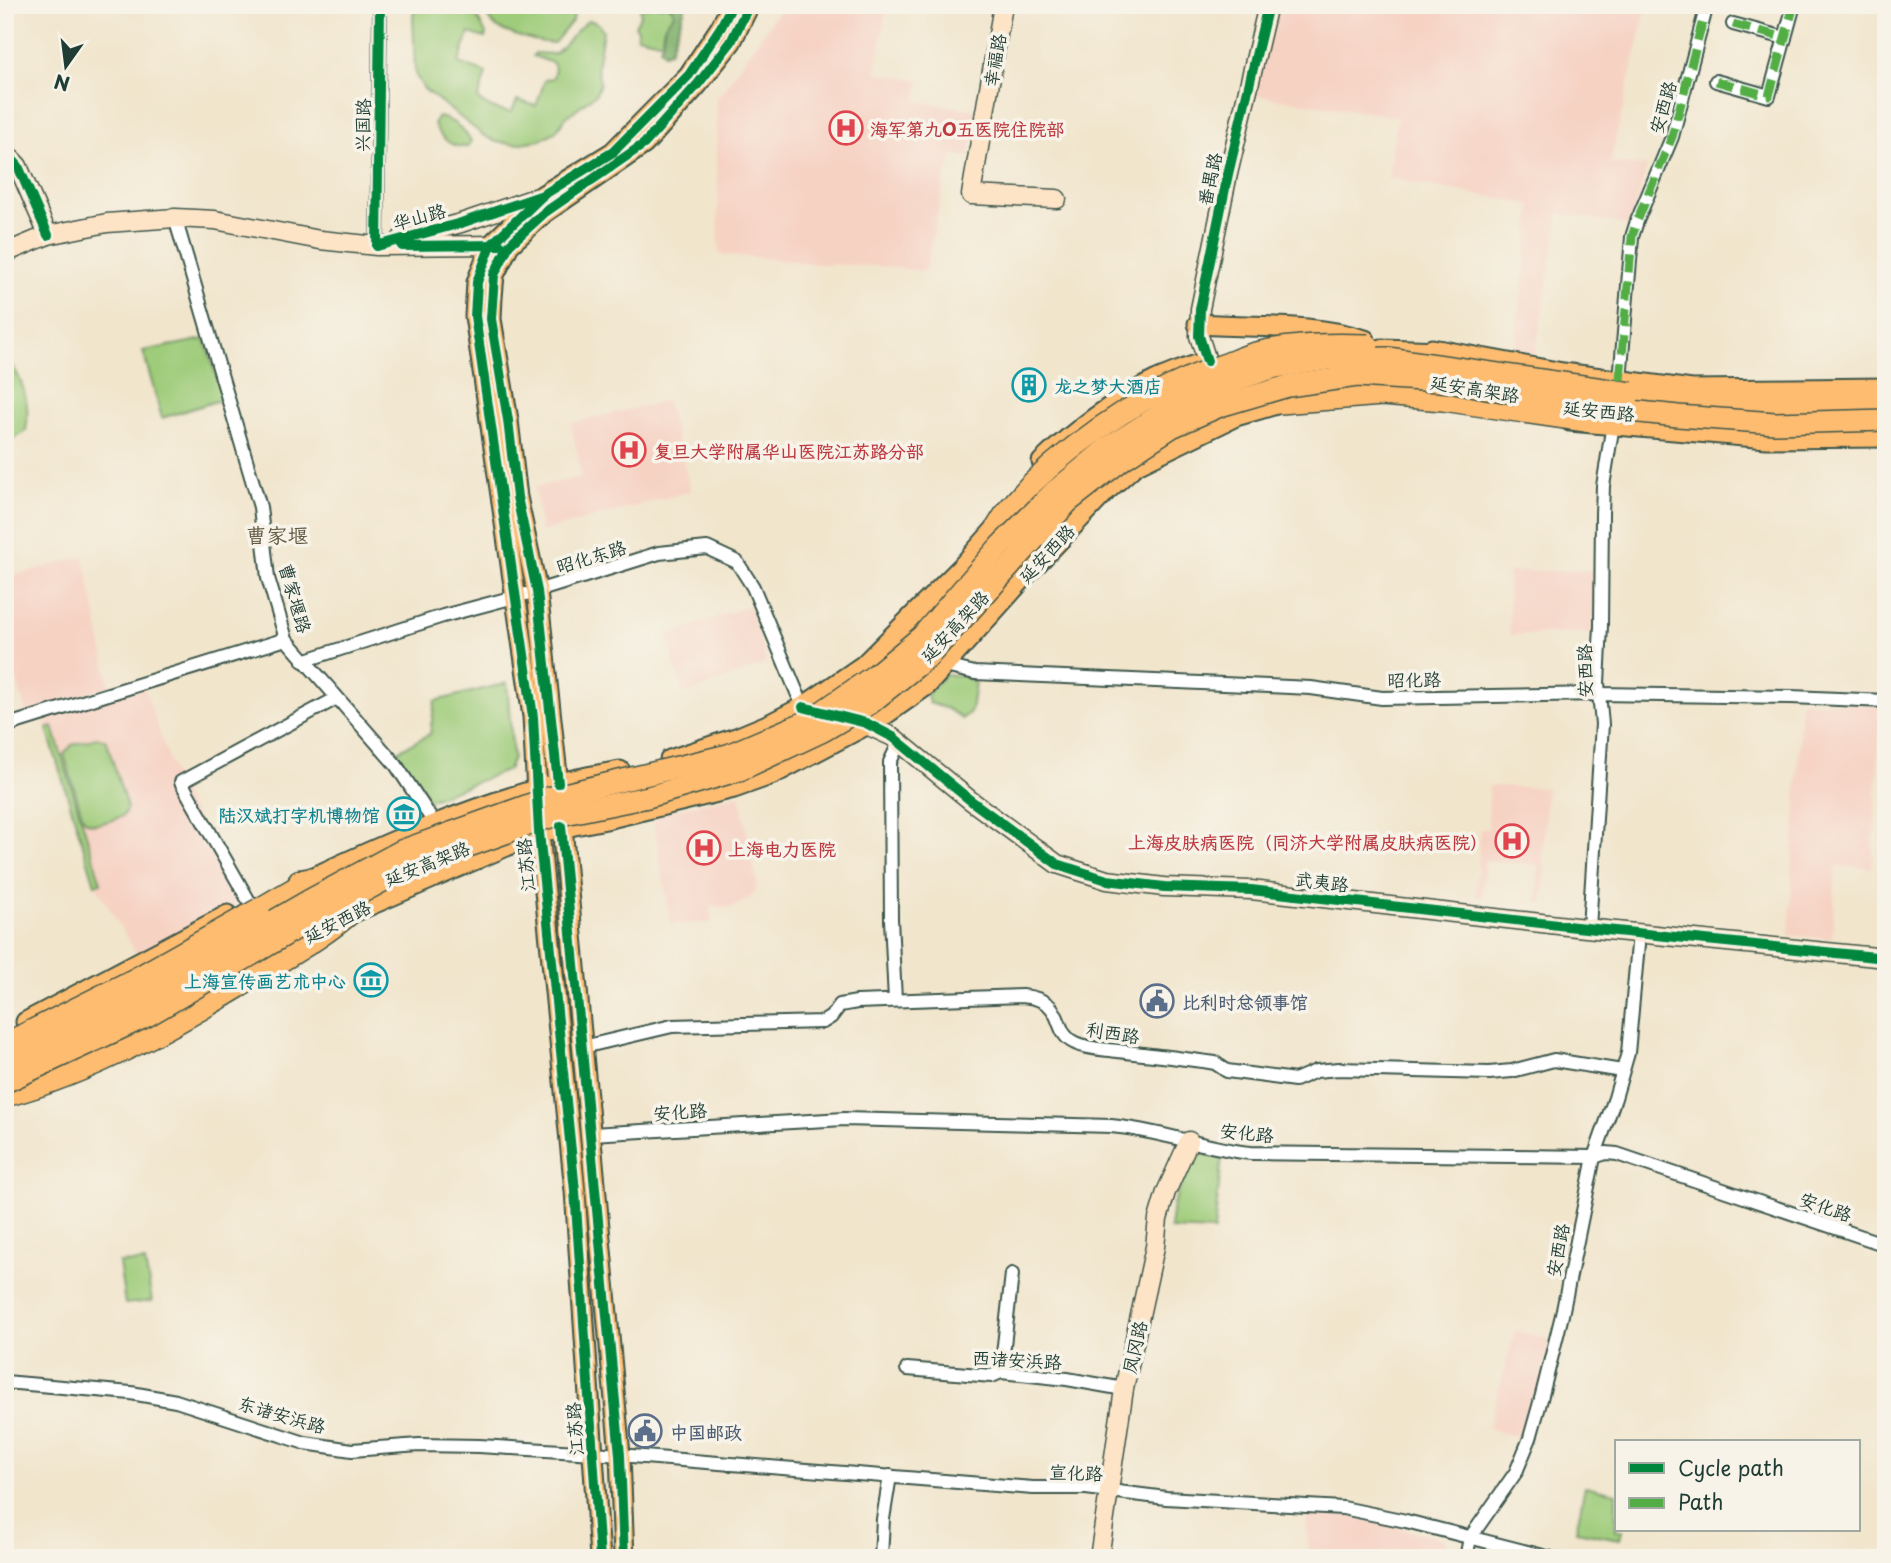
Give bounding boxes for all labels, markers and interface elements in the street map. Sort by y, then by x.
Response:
street label: 幸福路 [976,31,1012,89]
north arrow [32,32,102,102]
text: N [51,68,72,99]
street label: 安西路 [1642,77,1682,137]
street label: 兴国路 [348,98,376,152]
hospital icon: 海军第九O五医院住院部 [827,109,865,147]
place label: 海军第九O五医院住院部 [870,115,1065,142]
street label: 番禺路 [1190,150,1228,208]
street label: 华山路 [389,196,449,236]
building icon: 龙之梦大酒店 [1010,366,1048,404]
street label: 延安高架路 [1428,368,1522,408]
place label: 龙之梦大酒店 [1054,372,1162,399]
street label: 延安西路 [1562,393,1636,427]
hospital icon: 复旦大学附属华山医院江苏路分部 [610,431,648,469]
place label: 复旦大学附属华山医院江苏路分部 [654,437,924,464]
street label: 延安西路 [1012,517,1080,589]
district label: 曹家堰 [246,518,309,550]
street label: 昭化东路 [553,533,629,579]
street label: 曹家堰路 [273,560,319,636]
street label: 延安高架路 [913,584,995,668]
street label: 安西路 [1570,644,1598,698]
street label: 昭化路 [1387,665,1441,693]
museum icon: 陆汉斌打字机博物馆 [385,795,423,833]
place label: 陆汉斌打字机博物馆 [218,801,380,828]
hospital icon: 上海皮肤病医院（同济大学附属皮肤病医院） [1493,822,1531,860]
place label: 上海皮肤病医院（同济大学附属皮肤病医院） [1128,828,1488,855]
hospital icon: 上海电力医院 [685,829,723,867]
street label: 延安高架路 [380,834,474,892]
place label: 上海电力医院 [728,835,836,862]
street label: 江苏路 [509,837,541,893]
street label: 武夷路 [1294,864,1350,898]
street label: 延安西路 [299,893,375,949]
museum icon: 上海宣传画艺术中心 [352,961,390,999]
place label: 上海宣传画艺术中心 [184,967,346,994]
public building icon: 比利时总领事馆 [1138,982,1176,1020]
place label: 比利时总领事馆 [1182,988,1308,1015]
street label: 利西路 [1084,1014,1142,1050]
street label: 安化路 [652,1096,708,1126]
street label: 安化路 [1219,1116,1275,1148]
street label: 安化路 [1796,1184,1856,1228]
street label: 安西路 [1539,1221,1575,1279]
street label: 凤冈路 [1115,1318,1153,1376]
street label: 西诸安浜路 [971,1343,1063,1375]
street label: 东诸安浜路 [235,1389,329,1439]
street label: 江苏路 [559,1401,589,1457]
public building icon: 中国邮政 [626,1412,664,1450]
place label: 中国邮政 [670,1418,742,1445]
legend [1615,1440,1860,1532]
text: Cycle path [1678,1451,1784,1483]
street label: 宣化路 [1049,1458,1103,1486]
text: Path [1678,1485,1723,1517]

